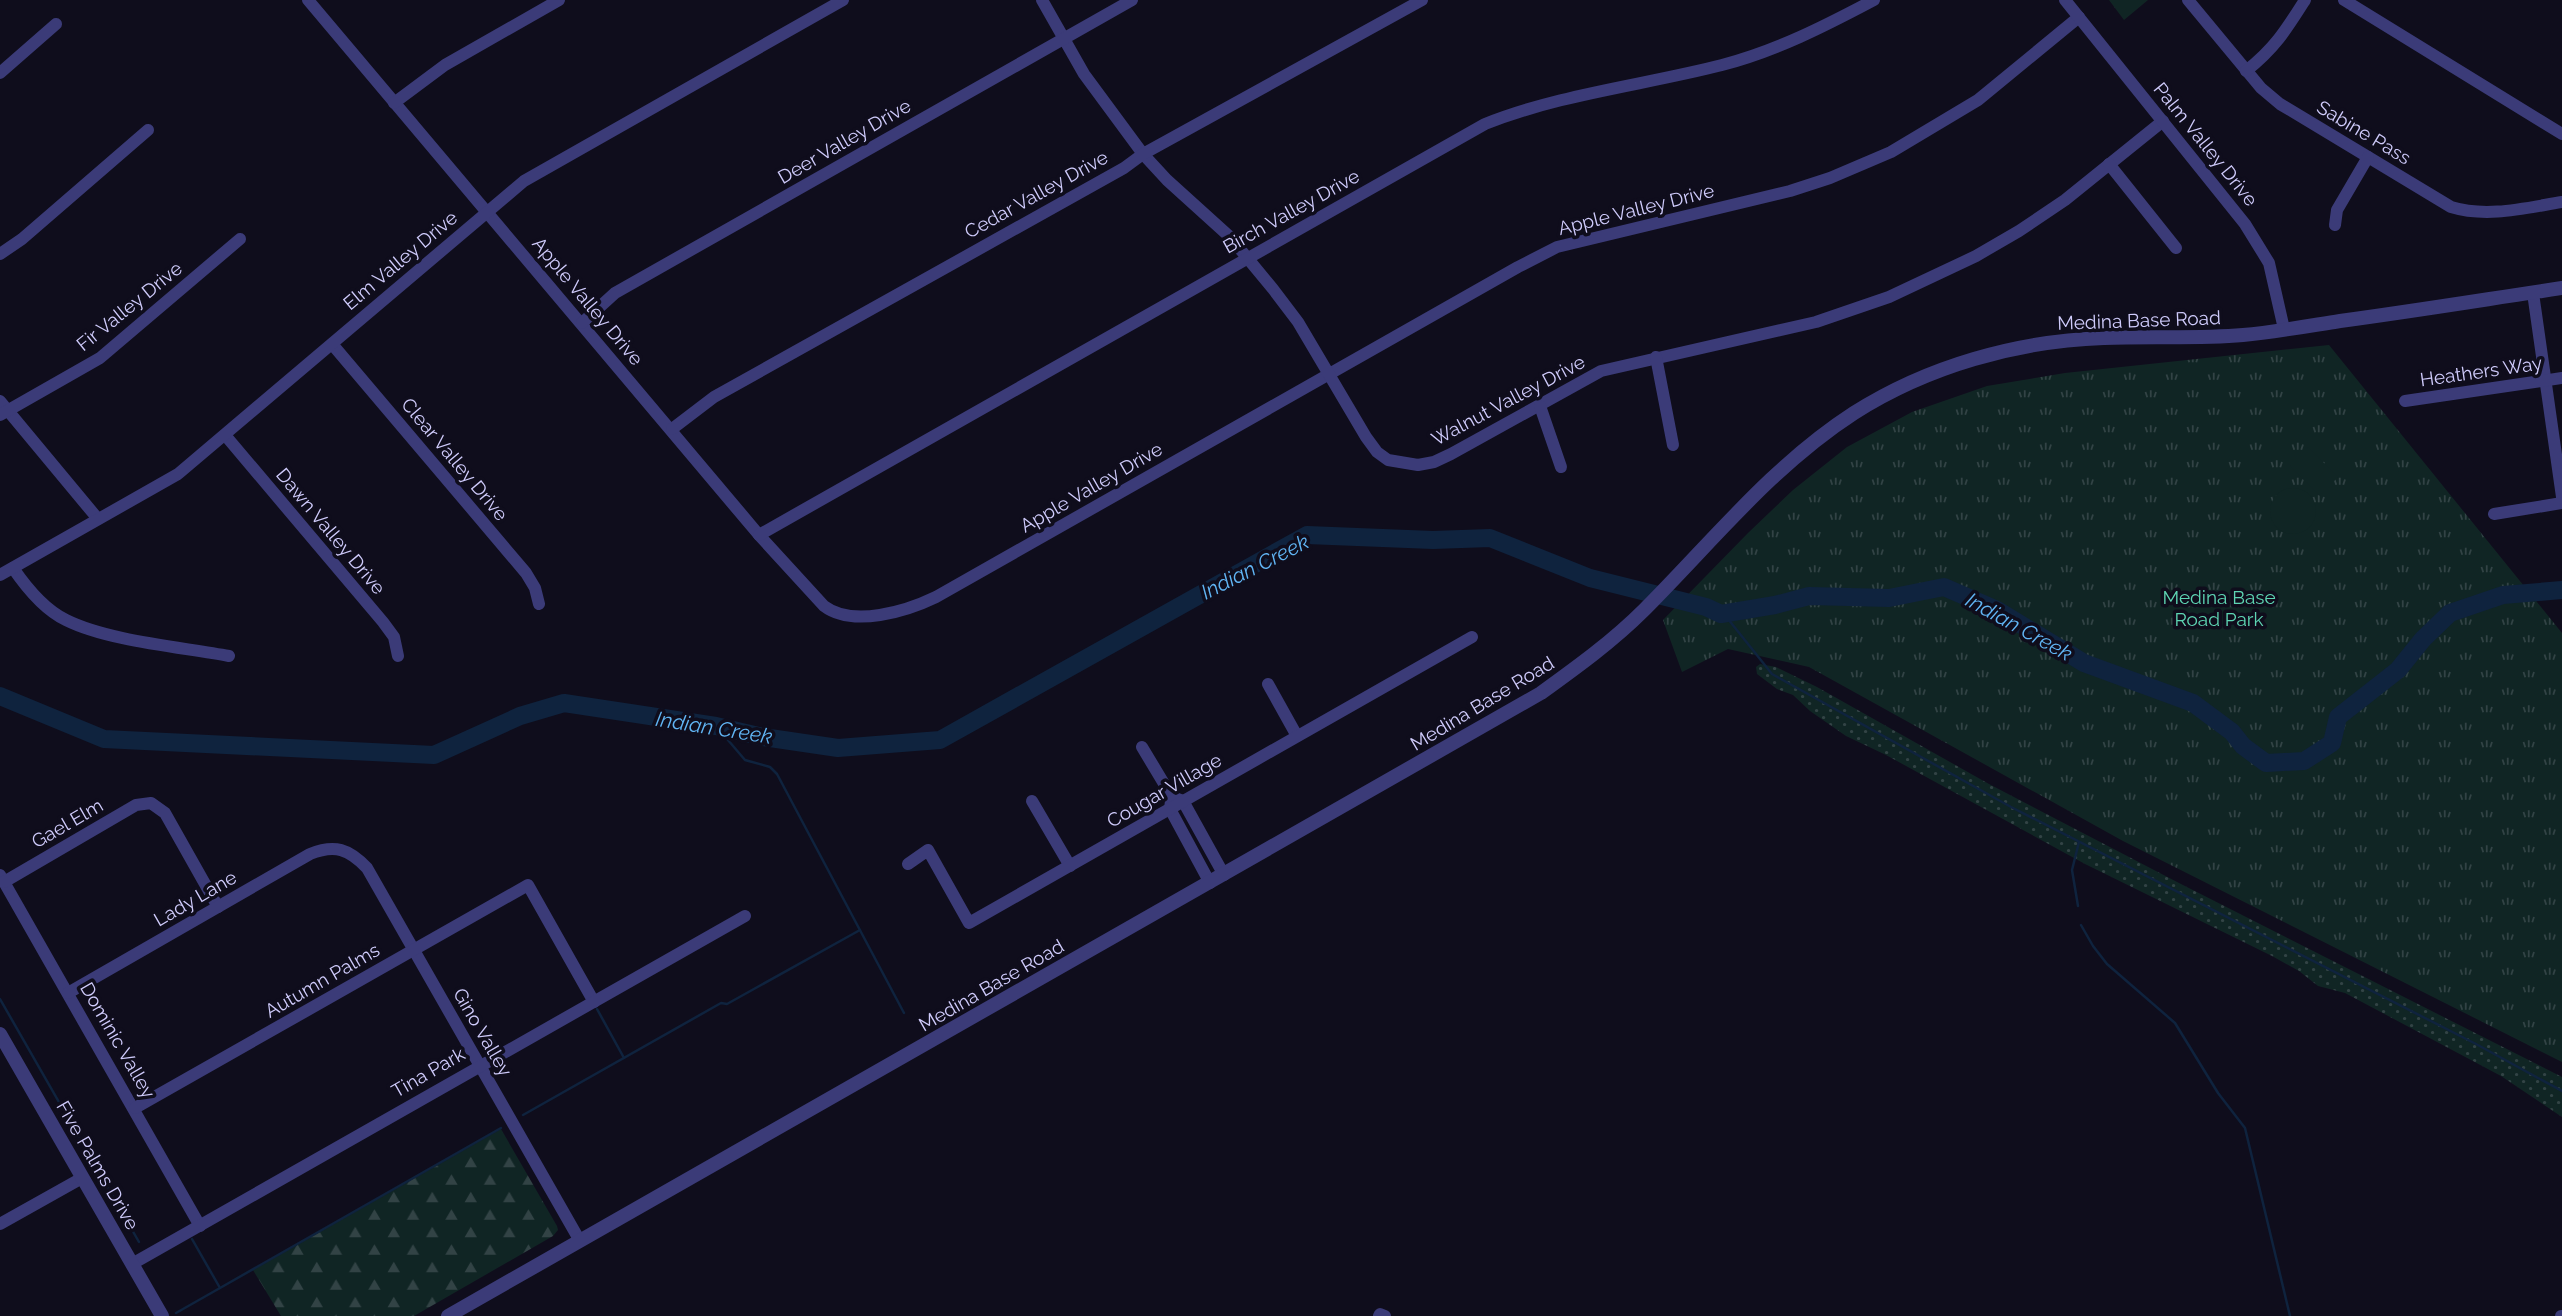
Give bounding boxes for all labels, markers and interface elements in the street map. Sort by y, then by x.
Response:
street label: Palm Valley Drive [2150,78,2262,210]
street label: Deer Valley Drive [774,94,914,188]
street label: Sabine Pass [2313,95,2415,169]
street label: Cedar Valley Drive [961,146,1111,242]
street label: Birch Valley Drive [1219,164,1363,258]
street label: Apple Valley Drive [1556,179,1716,239]
street label: Elm Valley Drive [339,206,461,314]
street label: Apple Valley Drive [528,233,648,369]
street label: Fir Valley Drive [72,257,186,355]
street label: Medina Base Road [2057,306,2221,334]
street label: Walnut Valley Drive [1427,350,1589,450]
street label: Heathers Way [2418,352,2544,390]
street label: Clear Valley Drive [397,393,513,525]
street label: Apple Valley Drive [1016,437,1166,537]
street label: Dawn Valley Drive [272,464,390,598]
water label: Indian Creek [1197,529,1313,604]
park label: Medina Base Road Park [2162,586,2276,630]
water label: Indian Creek [1962,587,2077,666]
street label: Medina Base Road [1406,651,1558,755]
water label: Indian Creek [654,706,774,749]
street label: Cougar Village [1103,748,1225,832]
street label: Gael Elm [27,794,107,852]
street label: Lady Lane [150,866,240,930]
street label: Medina Base Road [915,935,1067,1035]
street label: Autumn Palms [261,938,383,1022]
street label: Dominic Valley [76,978,160,1102]
street label: Gino Valley [449,984,517,1080]
street label: Tina Park [388,1042,468,1102]
street label: Five Palms Drive [52,1097,144,1233]

